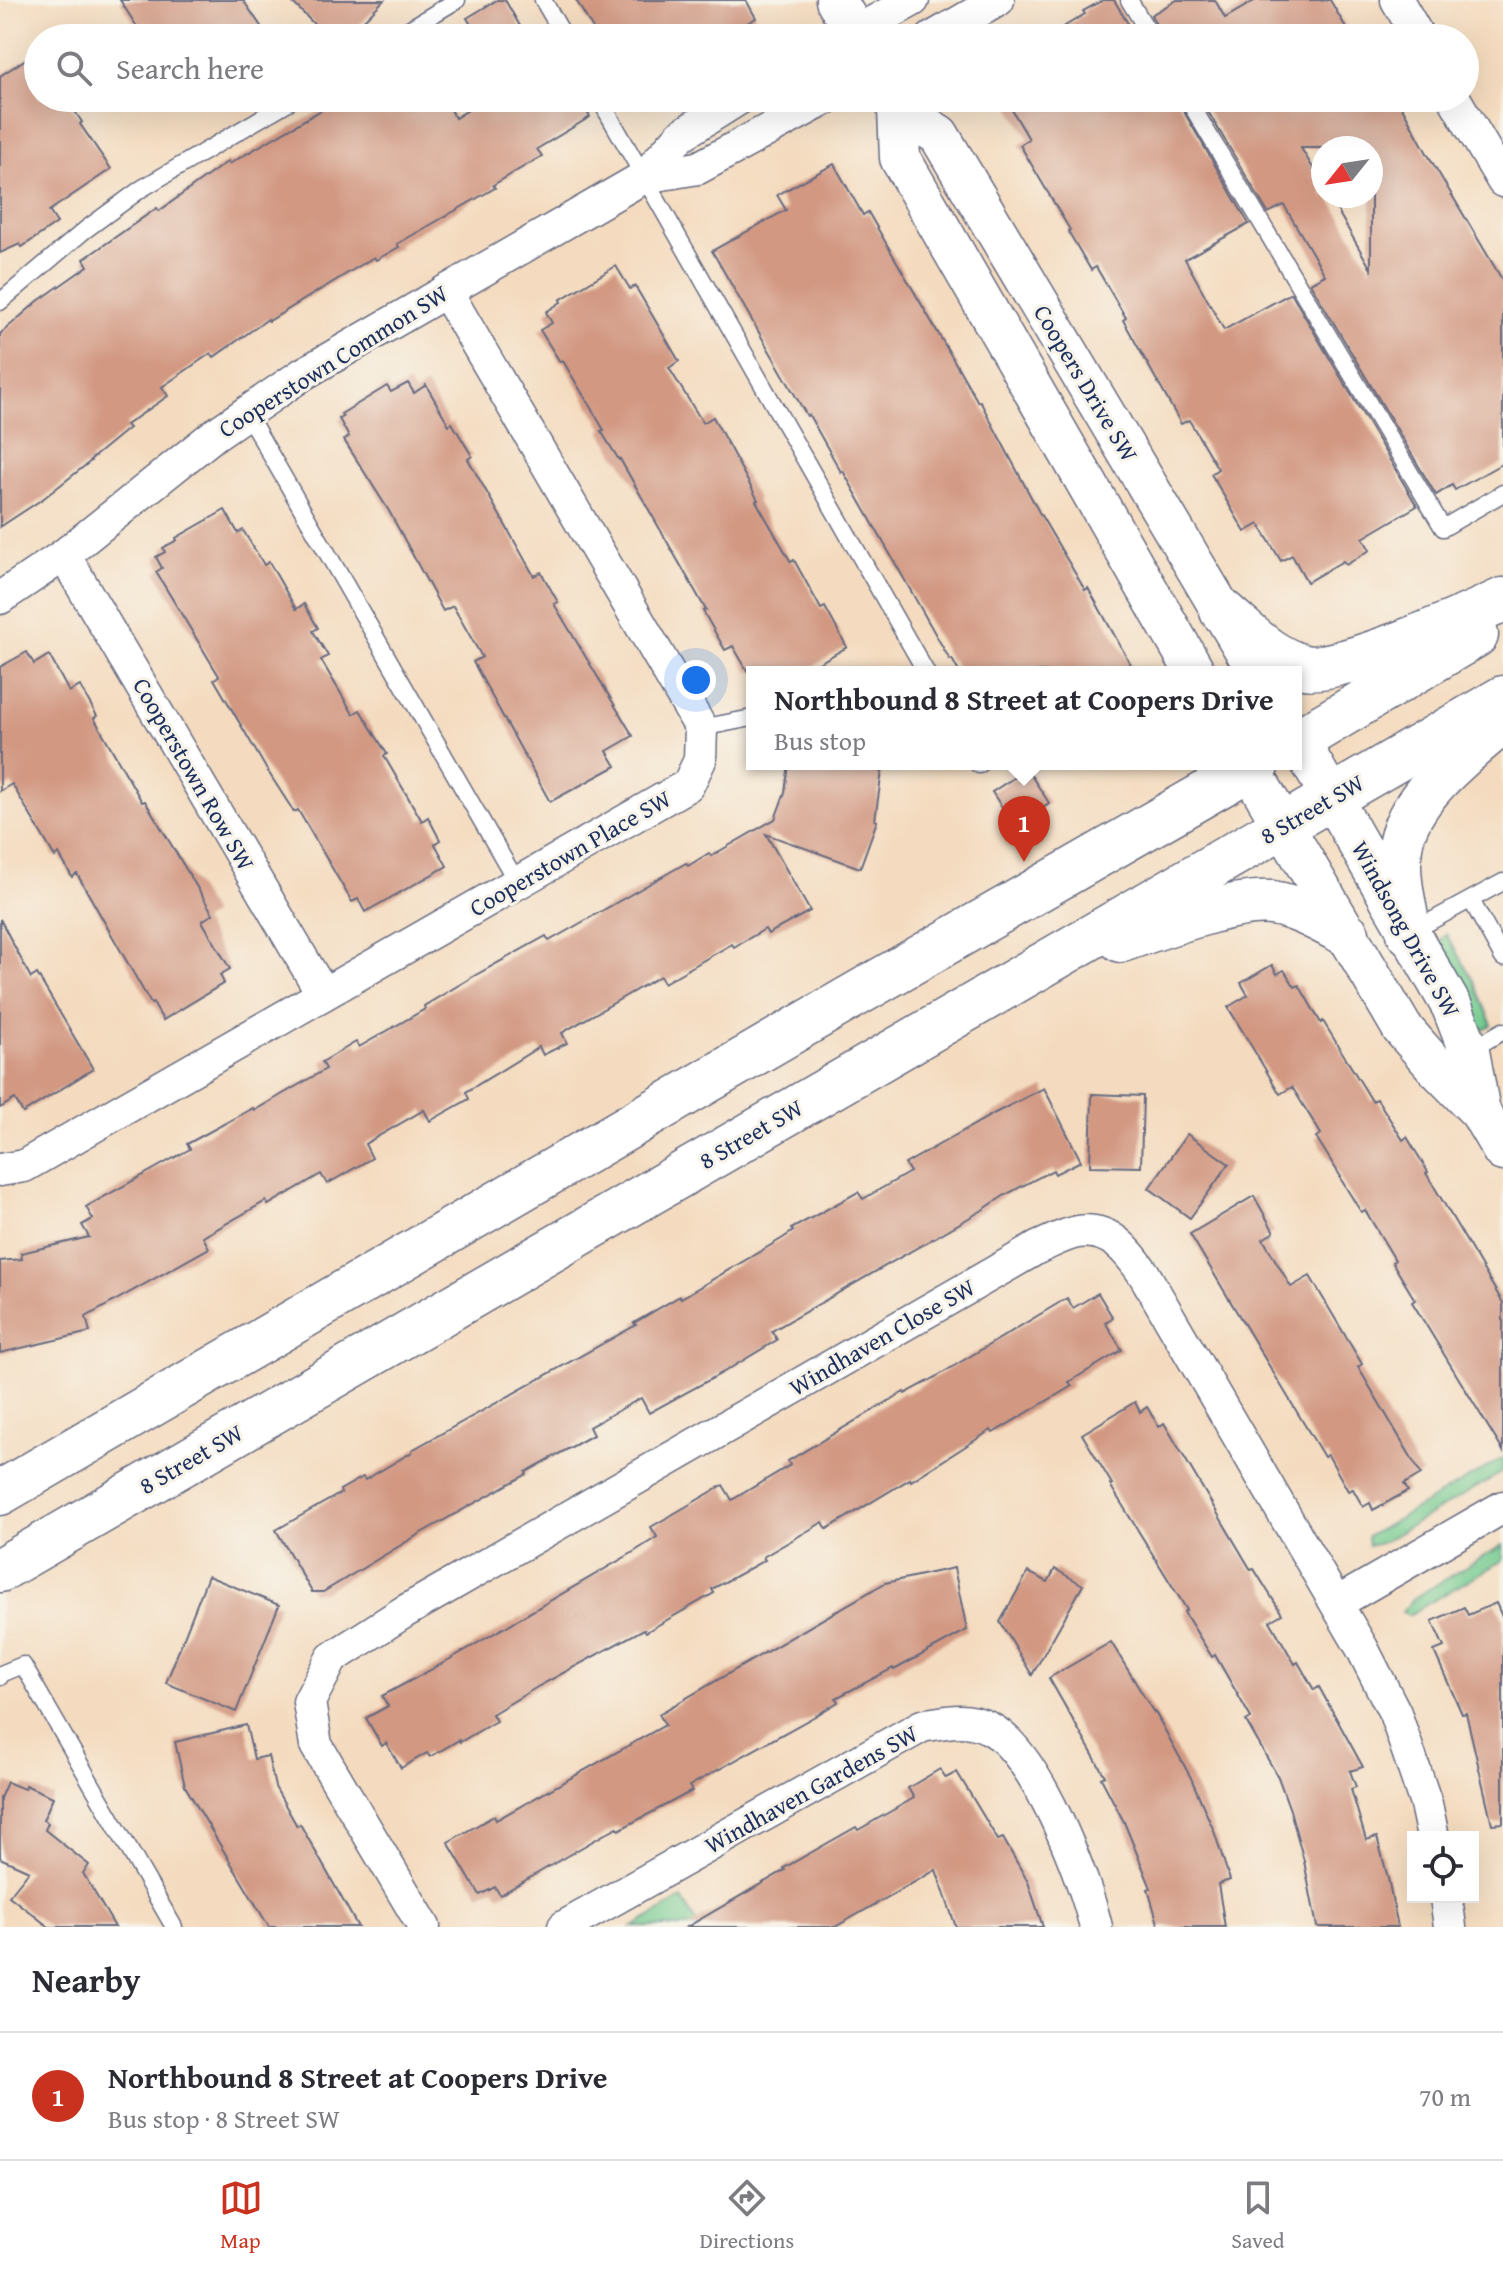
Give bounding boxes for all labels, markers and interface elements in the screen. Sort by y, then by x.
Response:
search box [24,24,1479,112]
icon: search [52,46,96,90]
text: Search here [116,46,264,90]
north arrow [1311,136,1383,208]
street label: Cooperstown Common SW [211,276,455,446]
street label: Coopers Drive SW [1025,298,1147,469]
your location [676,660,716,700]
popup [746,666,1302,770]
street label: Cooperstown Row SW [124,671,264,877]
text: Northbound 8 Street at Coopers Drive [774,677,1274,721]
text: Bus stop [774,721,866,760]
street label: 8 Street SW [1253,765,1371,853]
street label: Cooperstown Place SW [463,781,678,925]
pin: 1 [998,796,1050,862]
street label: Windsong Drive SW [1343,834,1469,1024]
street label: 8 Street SW [692,1090,810,1178]
street label: Windhaven Close SW [783,1269,982,1405]
street label: 8 Street SW [132,1415,250,1503]
street label: Windhaven Gardens SW [698,1715,924,1862]
map controls [1407,1831,1479,1903]
button: locate [1407,1831,1479,1903]
text: Nearby [32,1955,141,2004]
text: Northbound 8 Street at Coopers Drive [108,2055,607,2099]
text: 1 [51,2077,65,2116]
text: 70 m [1419,2077,1471,2116]
text: Bus stop · 8 Street SW [108,2099,340,2138]
tab: Map [219,2176,263,2256]
tab: Directions [700,2176,794,2256]
tab: Saved [1231,2176,1284,2256]

